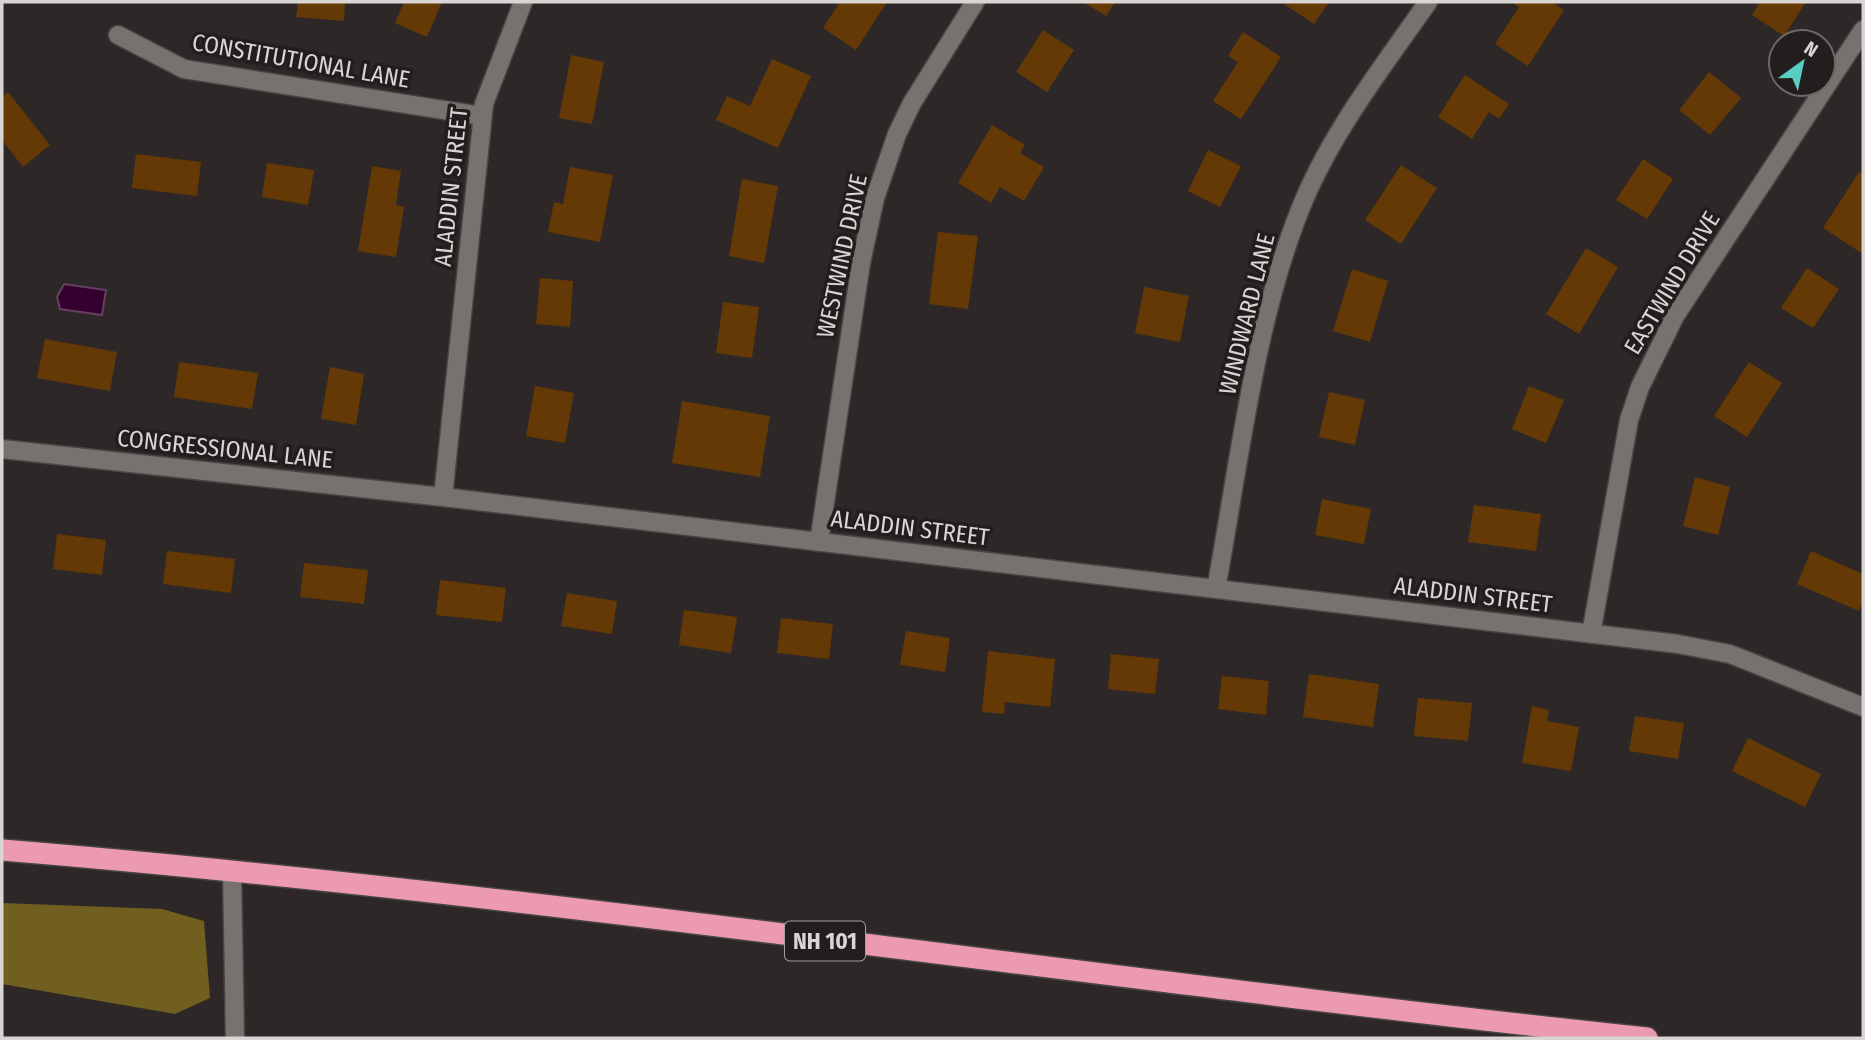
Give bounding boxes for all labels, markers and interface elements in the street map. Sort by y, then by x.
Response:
street label: CONSTITUTIONAL LANE [190,28,412,94]
north arrow [1767,28,1837,98]
text: N [1800,36,1822,62]
street label: ALADDIN STREET [429,106,473,268]
street label: WESTWIND DRIVE [811,172,873,340]
street label: EASTWIND DRIVE [1618,207,1726,359]
street label: WINDWARD LANE [1213,231,1281,397]
street label: CONGRESSIONAL LANE [116,424,334,474]
street label: ALADDIN STREET [829,504,991,552]
street label: ALADDIN STREET [1392,571,1554,619]
road number: NH 101 [785,922,865,960]

